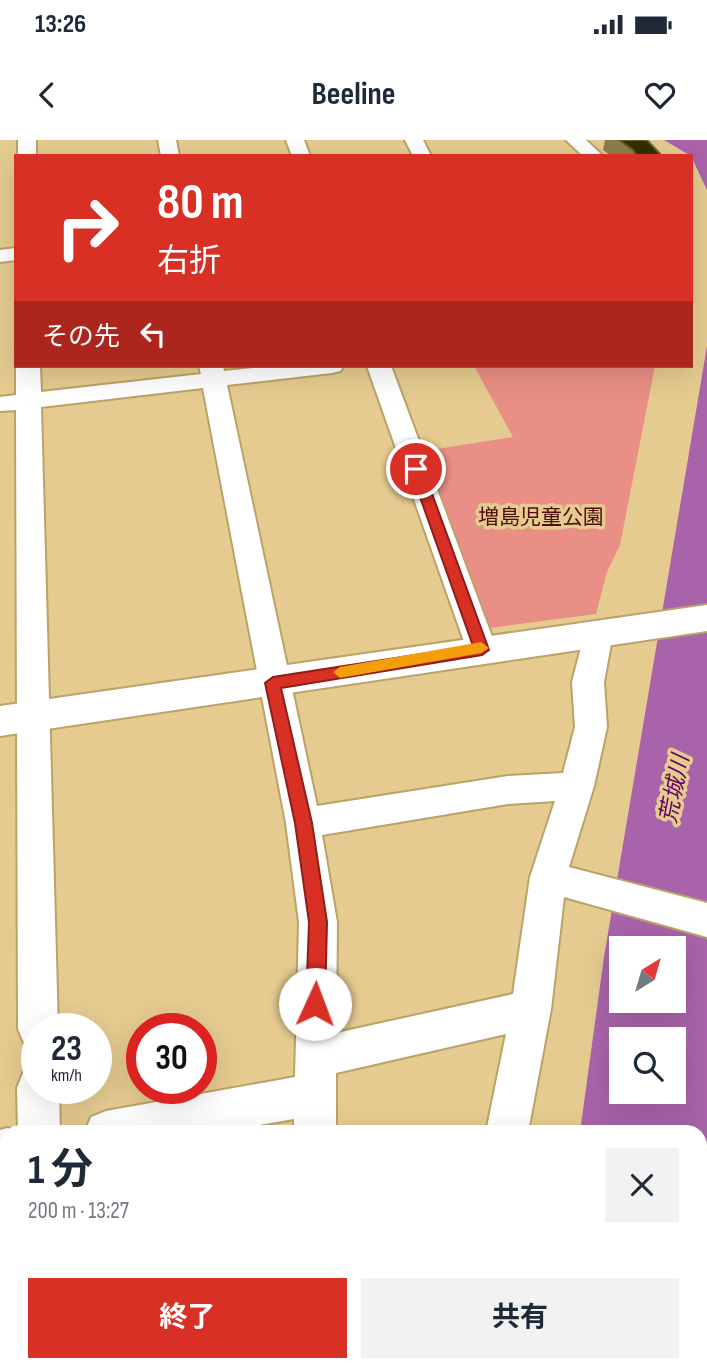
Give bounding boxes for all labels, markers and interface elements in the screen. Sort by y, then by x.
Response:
text: 13:26 [35,9,86,40]
text: Beeline [312,75,395,114]
icon: back [28,76,66,114]
icon: heart [641,76,679,114]
text: 80 m [157,174,244,233]
icon: right [42,182,133,273]
text: 右折 [157,242,221,281]
icon: left [134,315,172,353]
text: その先 [42,322,120,353]
pin [386,439,446,499]
icon: arrive [397,450,435,488]
park label: 増島児童公園 [478,505,604,530]
water label: 荒城川 [655,750,696,826]
north arrow [609,936,686,1013]
map controls [609,936,686,1104]
position arrow [278,967,352,1041]
speed limit sign: 30 [126,1013,217,1104]
button: search [609,1027,686,1104]
text: 23 [51,1028,82,1071]
text: km/h [51,1065,82,1086]
text: 1 分 [28,1145,93,1196]
button: close [605,1148,679,1222]
text: 200 m · 13:27 [28,1197,129,1225]
button: 終了 [28,1278,347,1358]
button: 共有 [361,1278,679,1358]

